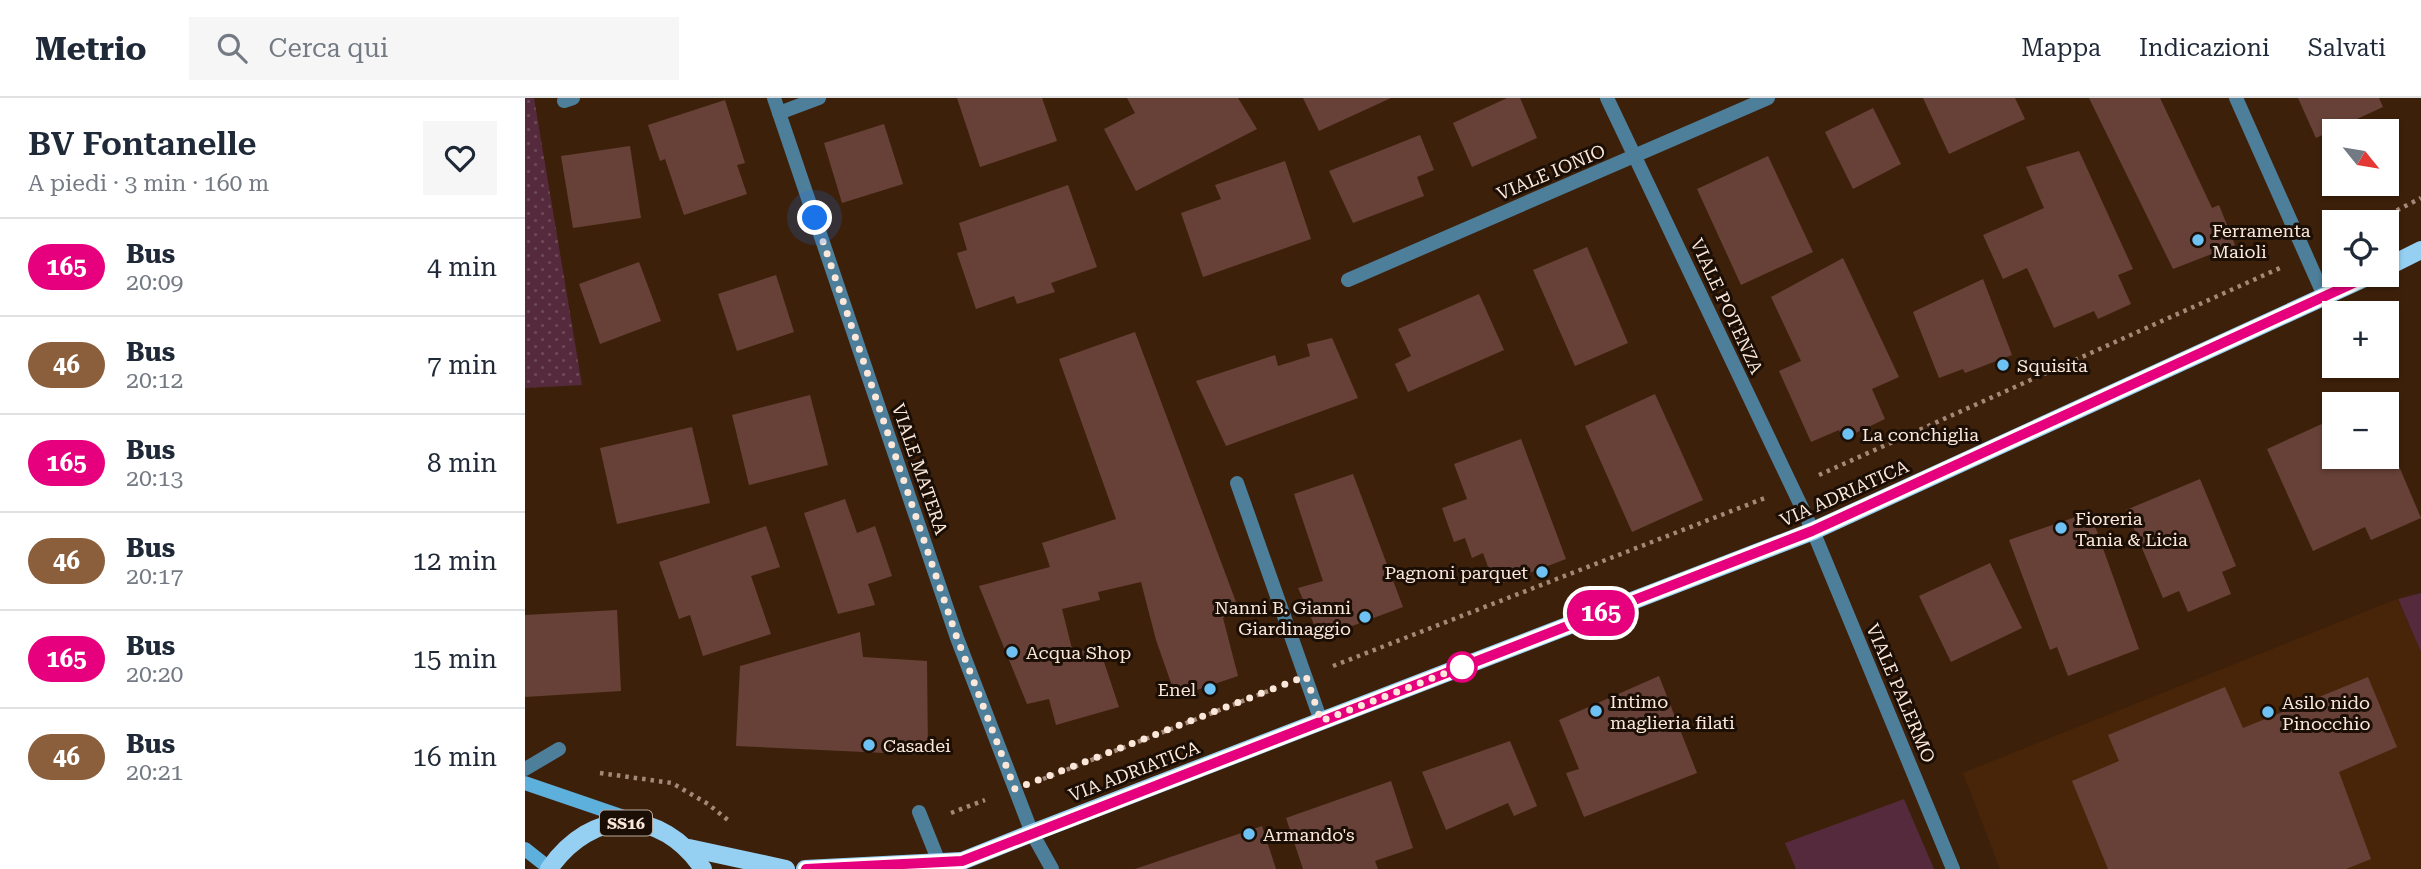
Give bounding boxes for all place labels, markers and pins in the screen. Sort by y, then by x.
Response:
place label: Ferramenta Maioli [2212,220,2311,262]
marker: Ferramenta Maioli [2190,232,2206,248]
place label: Squisita [2017,355,2088,376]
marker: Squisita [1995,357,2011,373]
place label: La conchiglia [1862,424,1979,445]
marker: La conchiglia [1840,426,1856,442]
place label: Fioreria Tania & Licia [2075,508,2188,550]
marker: Fioreria Tania & Licia [2053,520,2069,536]
place label: Pagnoni parquet [1385,562,1528,583]
marker: Pagnoni parquet [1534,564,1550,580]
place label: Nanni B. Gianni Giardinaggio [1215,597,1351,639]
marker: Nanni B. Gianni Giardinaggio [1357,609,1373,625]
place label: Acqua Shop [1026,642,1131,663]
marker: Acqua Shop [1004,644,1020,660]
unlabelled marker [1447,652,1477,682]
place label: Enel [1158,679,1196,700]
marker: Enel [1202,681,1218,697]
place label: Intimo maglieria filati [1610,691,1735,733]
place label: Asilo nido Pinocchio [2282,692,2371,734]
marker: Intimo maglieria filati [1588,703,1604,719]
marker: Asilo nido Pinocchio [2260,704,2276,720]
place label: Casadei [883,735,951,756]
marker: Casadei [861,737,877,753]
place label: Armando's [1263,824,1355,845]
marker: Armando's [1241,826,1257,842]

